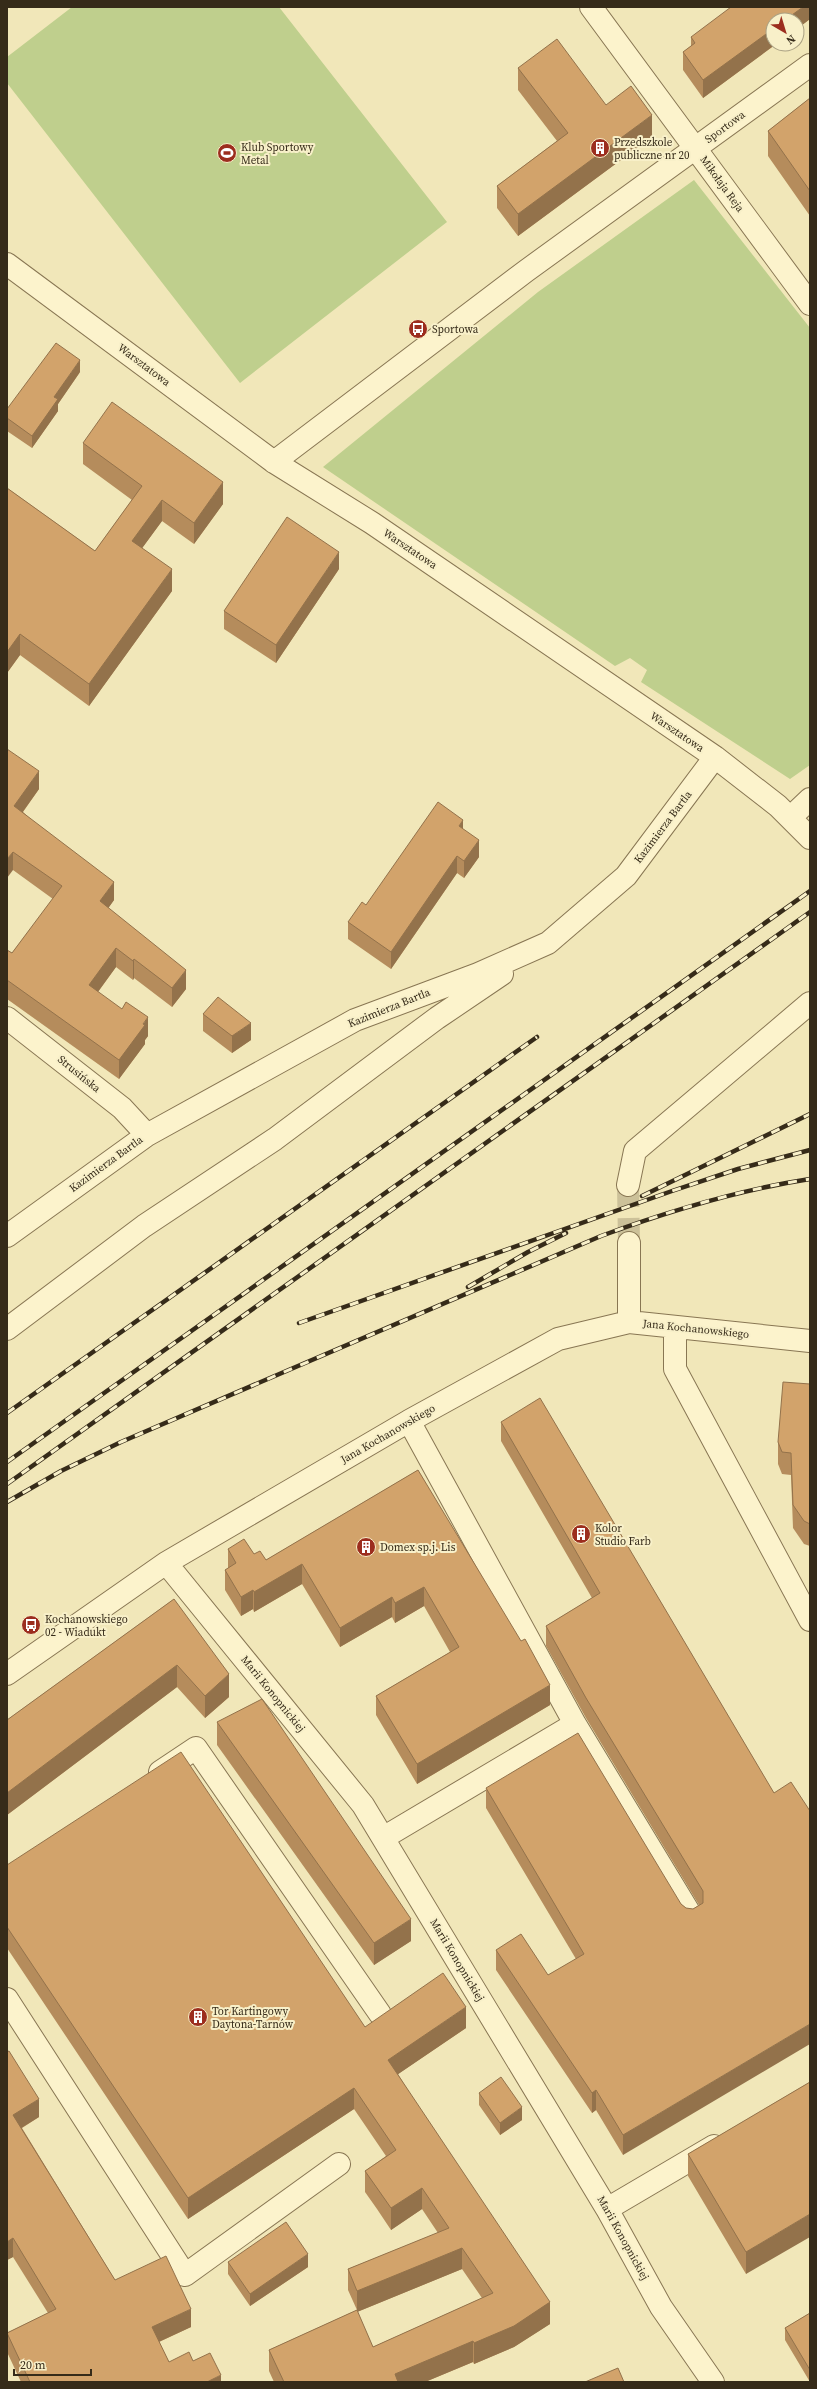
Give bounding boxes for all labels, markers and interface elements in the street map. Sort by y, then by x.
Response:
north arrow [765,12,805,52]
text: N [783,31,799,48]
street label: Sportowa [702,107,748,147]
place label: Przedszkole publiczne nr 20 [614,135,690,163]
building icon: Przedszkole publiczne nr 20 [589,137,611,159]
place label: Klub Sportowy Metal [241,140,314,168]
sports icon: Klub Sportowy Metal [216,142,238,164]
street label: Mikołaja Reja [696,153,748,216]
bus stop icon: Sportowa [407,318,429,340]
place label: Sportowa [432,322,479,337]
street label: Warsztatowa [115,340,174,390]
street label: Warsztatowa [380,525,440,573]
street label: Warsztatowa [647,708,707,756]
street label: Kazimierza Bartla [631,787,696,866]
street label: Kazimierza Bartla [346,985,433,1031]
street label: Strusińska [54,1052,104,1096]
street label: Kazimierza Bartla [66,1132,146,1196]
street label: Jana Kochanowskiego [641,1316,750,1342]
street label: Jana Kochanowskiego [337,1401,438,1468]
place label: Kolor Studio Farb [595,1521,651,1549]
building icon: Kolor Studio Farb [570,1523,592,1545]
building icon: Domex sp.j. Lis [355,1536,377,1558]
place label: Domex sp.j. Lis [380,1540,456,1555]
place label: Kochanowskiego 02 - Wiadukt [45,1612,128,1640]
bus stop icon: Kochanowskiego 02 - Wiadukt [20,1614,42,1636]
street label: Marii Konopnickiej [237,1653,309,1735]
street label: Marii Konopnickiej [426,1916,488,2004]
place label: Tor Kartingowy Daytona-Tarnów [212,2004,294,2032]
building icon: Tor Kartingowy Daytona-Tarnów [187,2006,209,2028]
street label: Marii Konopnickiej [594,2193,652,2283]
scale bar [14,2351,91,2377]
text: 20 m [20,2357,46,2373]

